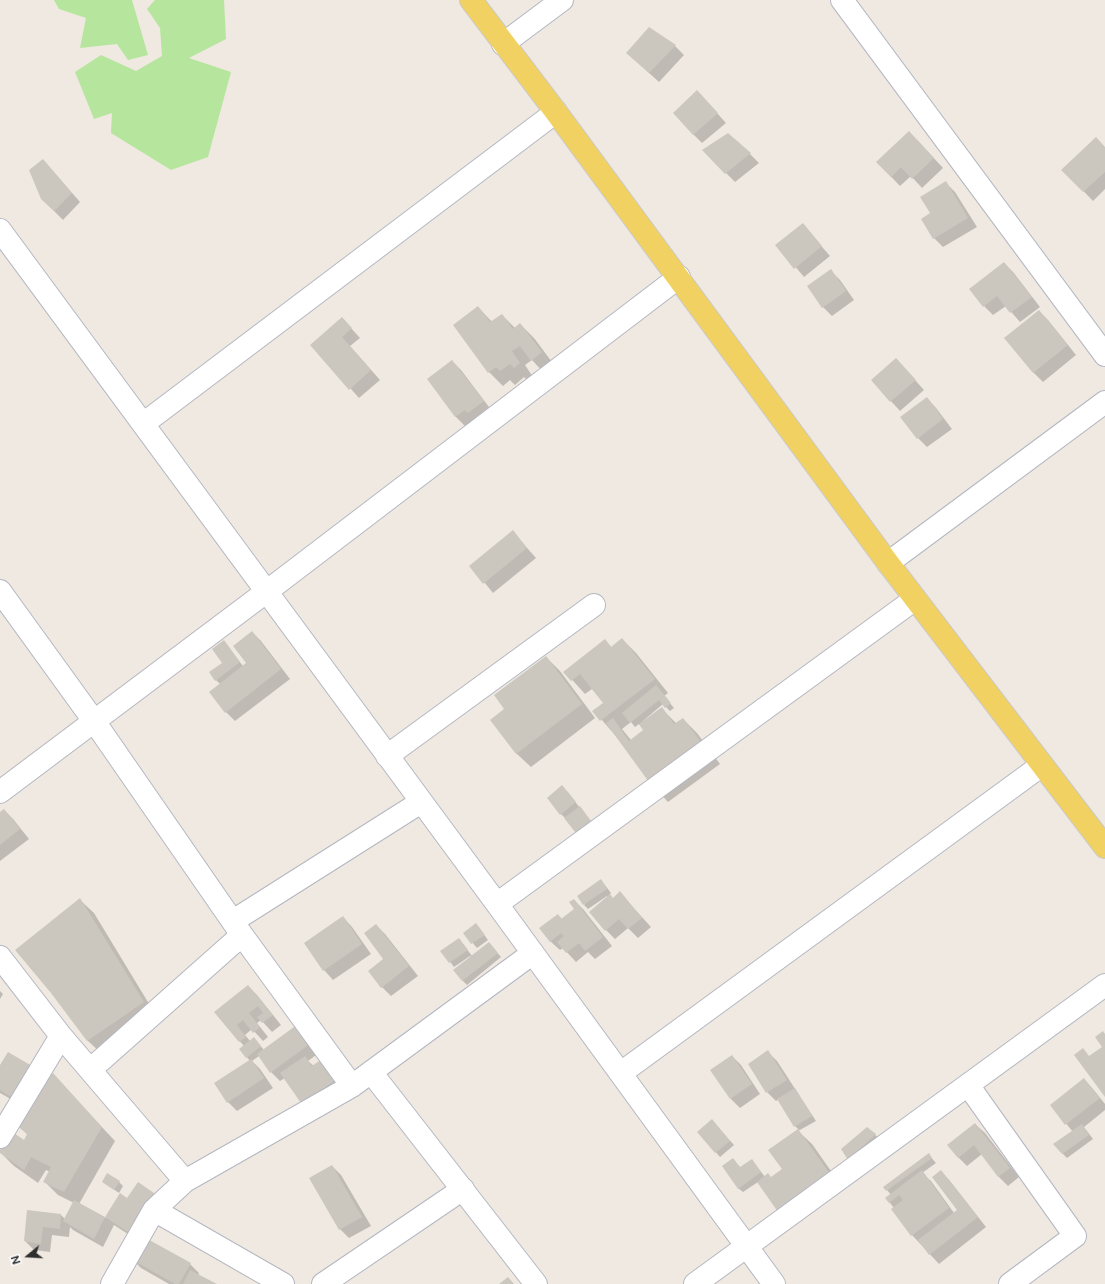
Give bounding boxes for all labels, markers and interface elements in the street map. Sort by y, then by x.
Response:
north arrow [8,1236,48,1276]
text: N [9,1254,24,1266]

